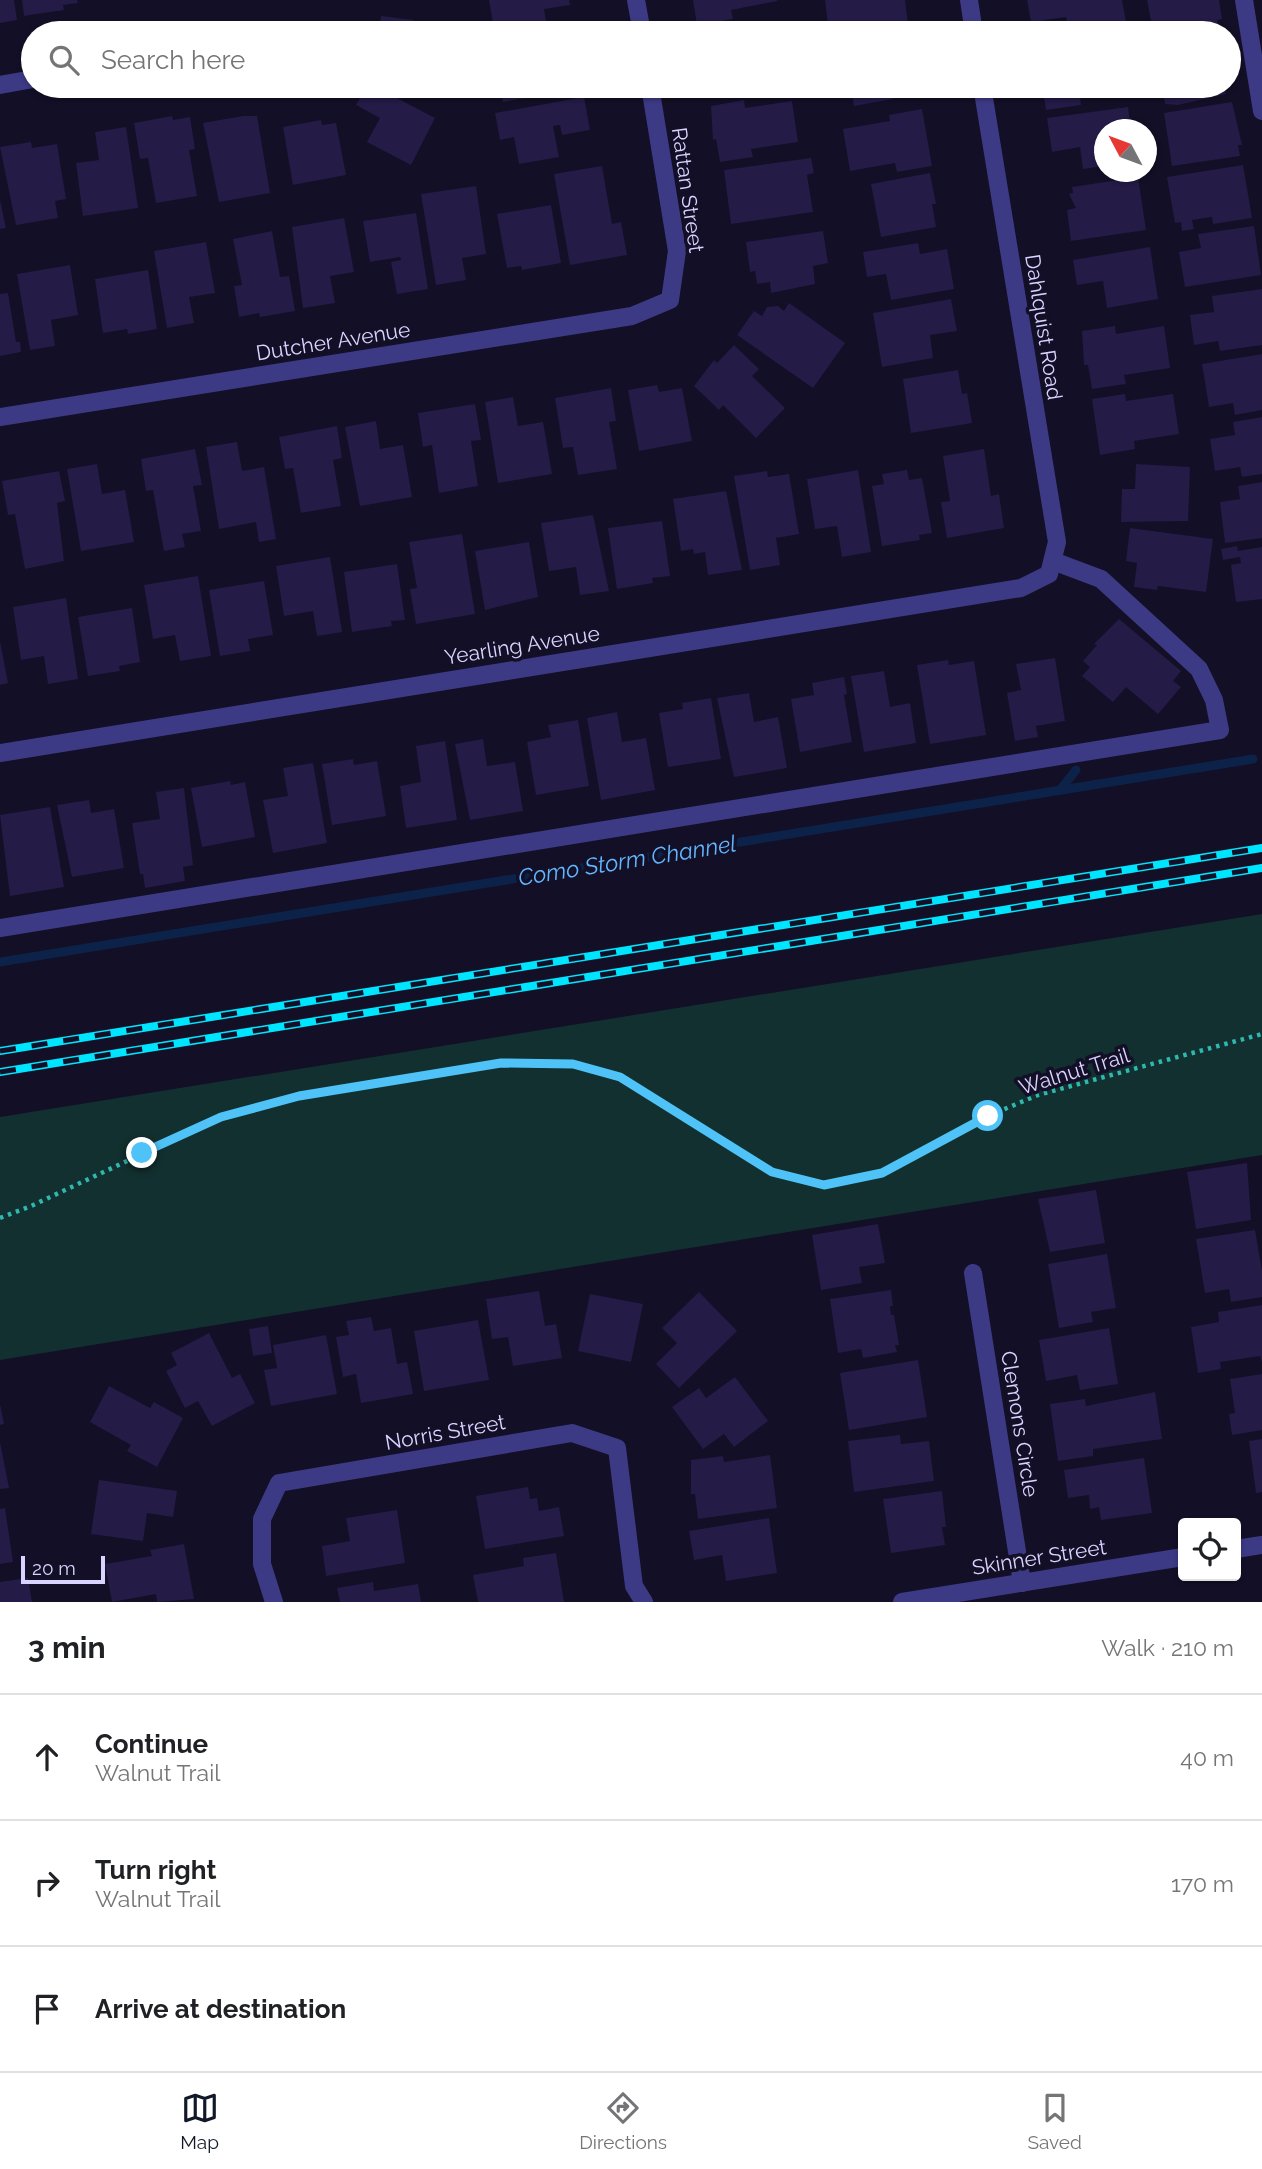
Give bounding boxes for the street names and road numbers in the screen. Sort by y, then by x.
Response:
street label: Rattan Street [667,126,709,254]
street label: Dahlquist Road [1020,252,1068,402]
street label: Dutcher Avenue [254,316,412,366]
street label: Yearling Avenue [443,620,601,670]
street label: Walnut Trail [1016,1042,1133,1100]
street label: Clemons Circle [996,1349,1044,1499]
street label: Norris Street [383,1409,507,1455]
street label: Skinner Street [970,1534,1108,1580]

